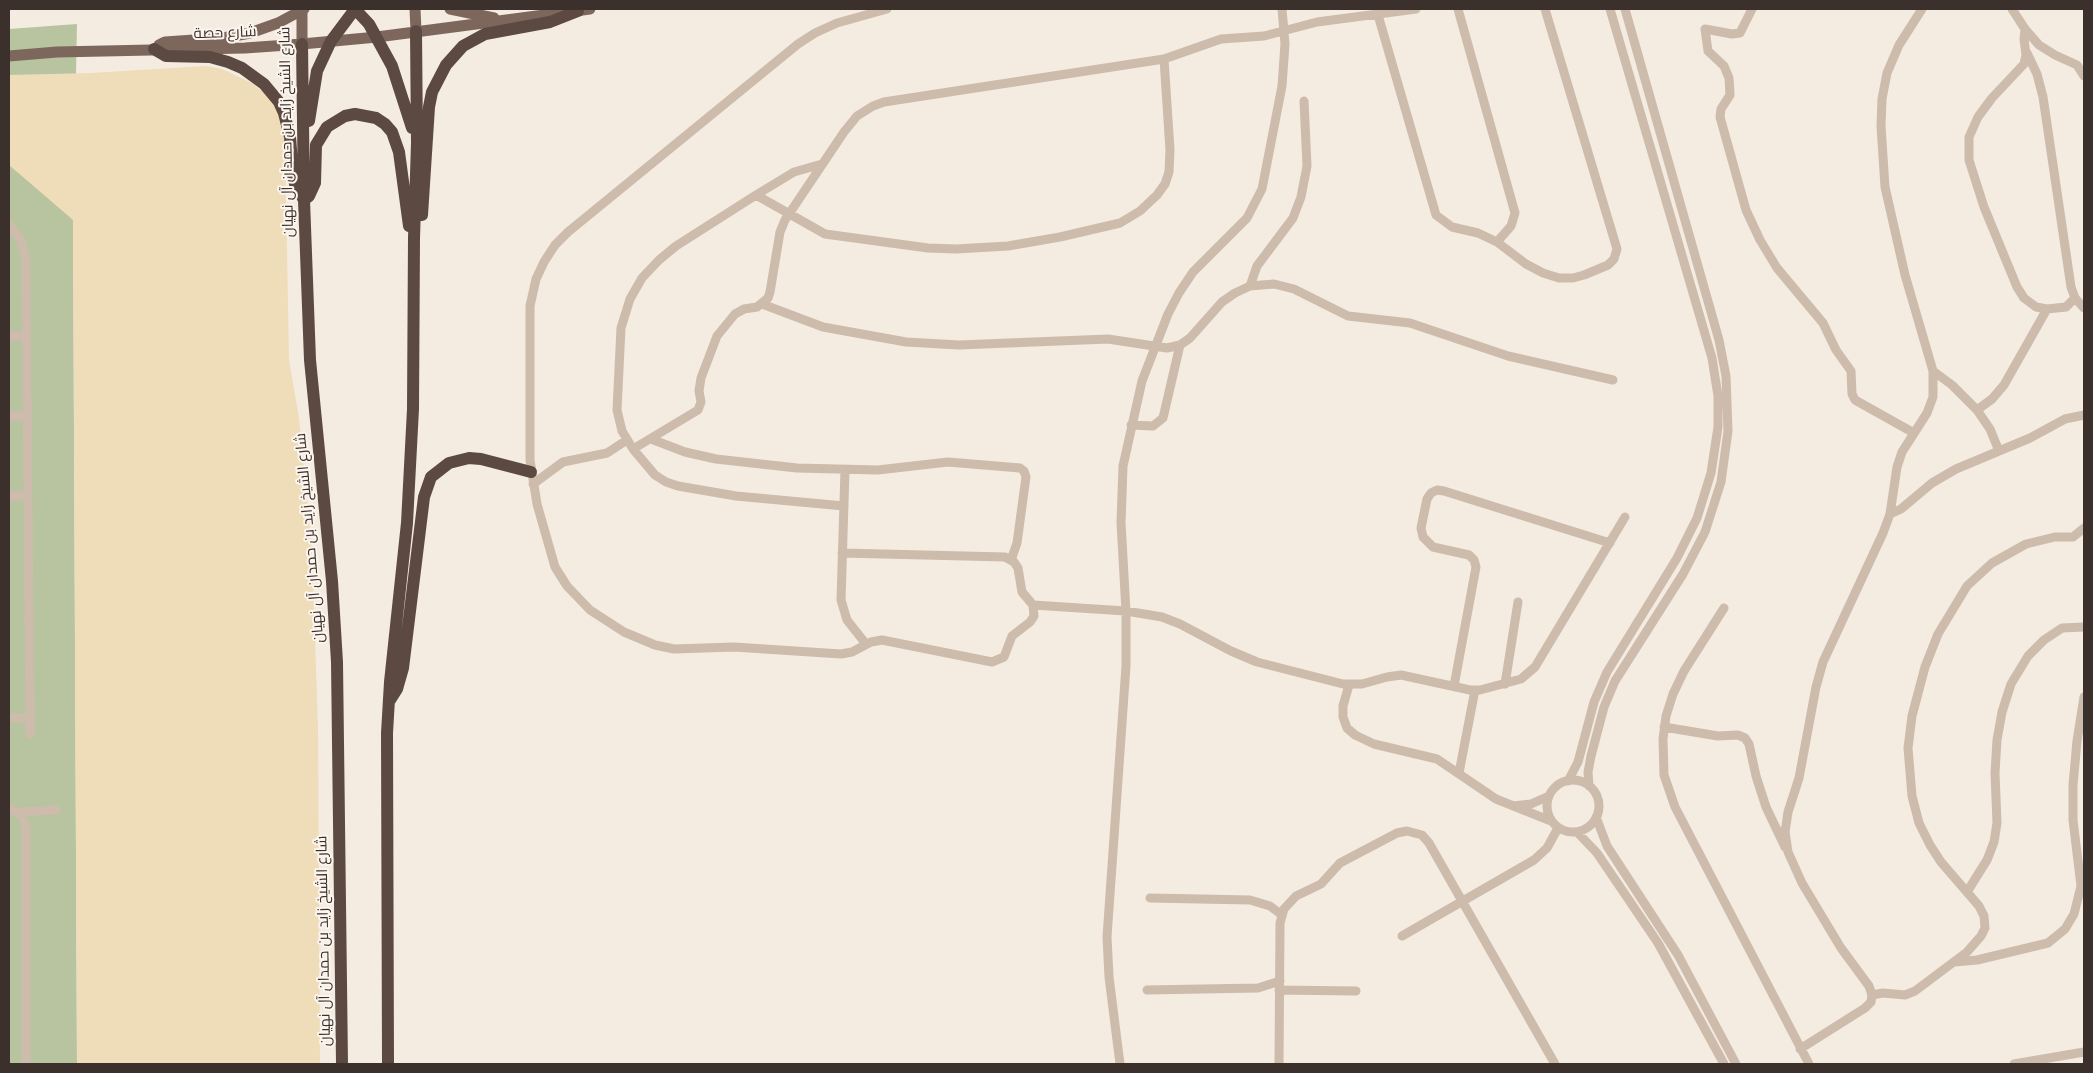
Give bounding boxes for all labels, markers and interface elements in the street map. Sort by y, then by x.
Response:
street label: شارع حصة [193,23,257,43]
street label: شارع الشيخ زايد بن حمدان آل نهيان [276,27,298,237]
street label: شارع الشيخ زايد بن حمدان آل نهيان [292,432,328,644]
street label: شارع الشيخ زايد بن حمدان آل نهيان [313,836,335,1046]

